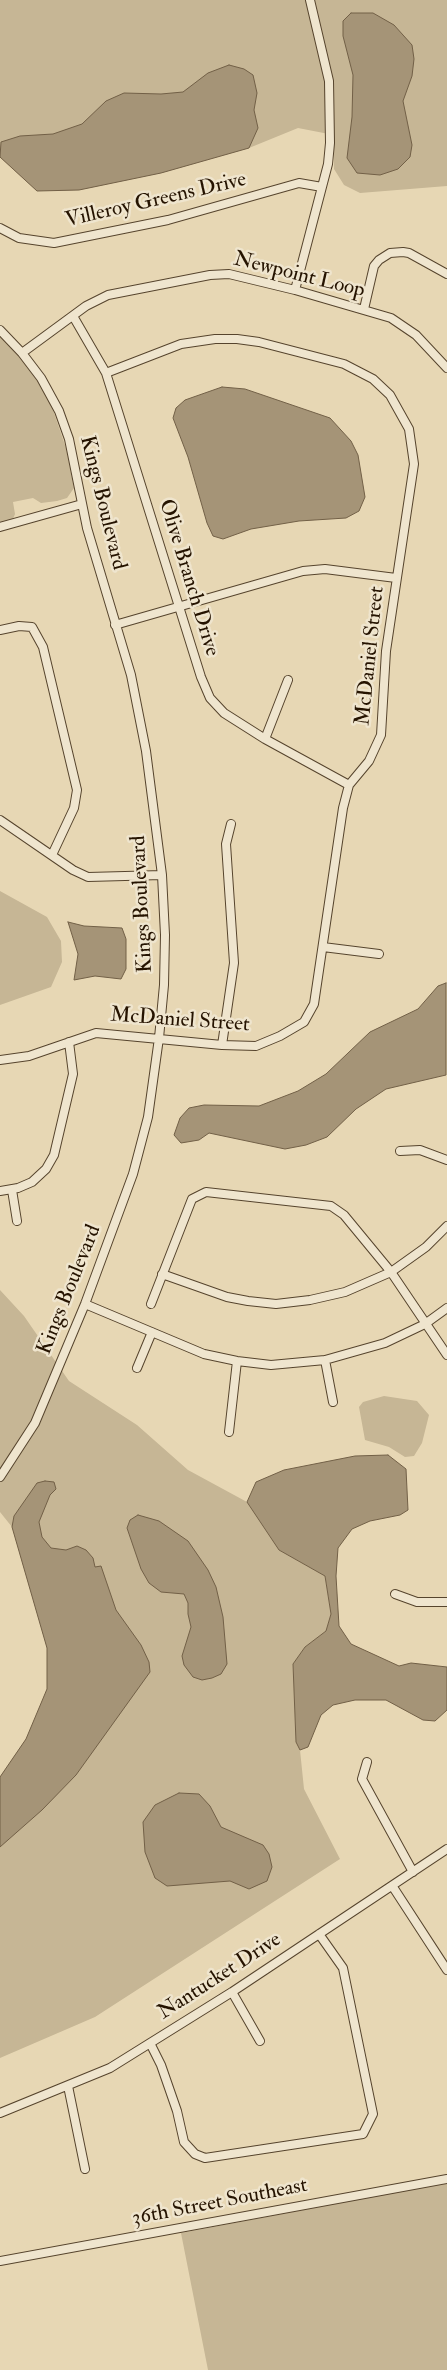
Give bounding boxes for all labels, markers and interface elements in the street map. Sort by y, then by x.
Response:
street label: Villeroy Greens Drive [63,168,249,234]
street label: Newpoint Loop [231,248,367,304]
street label: Kings Boulevard [73,433,131,573]
street label: Olive Branch Drive [152,496,224,660]
street label: McDaniel Street [351,585,391,727]
street label: Kings Boulevard [127,835,159,973]
street label: McDaniel Street [110,1004,250,1038]
street label: Kings Boulevard [33,1222,107,1358]
street label: Nantucket Drive [154,1928,286,2026]
street label: 36th Street Southeast [130,2174,310,2232]

